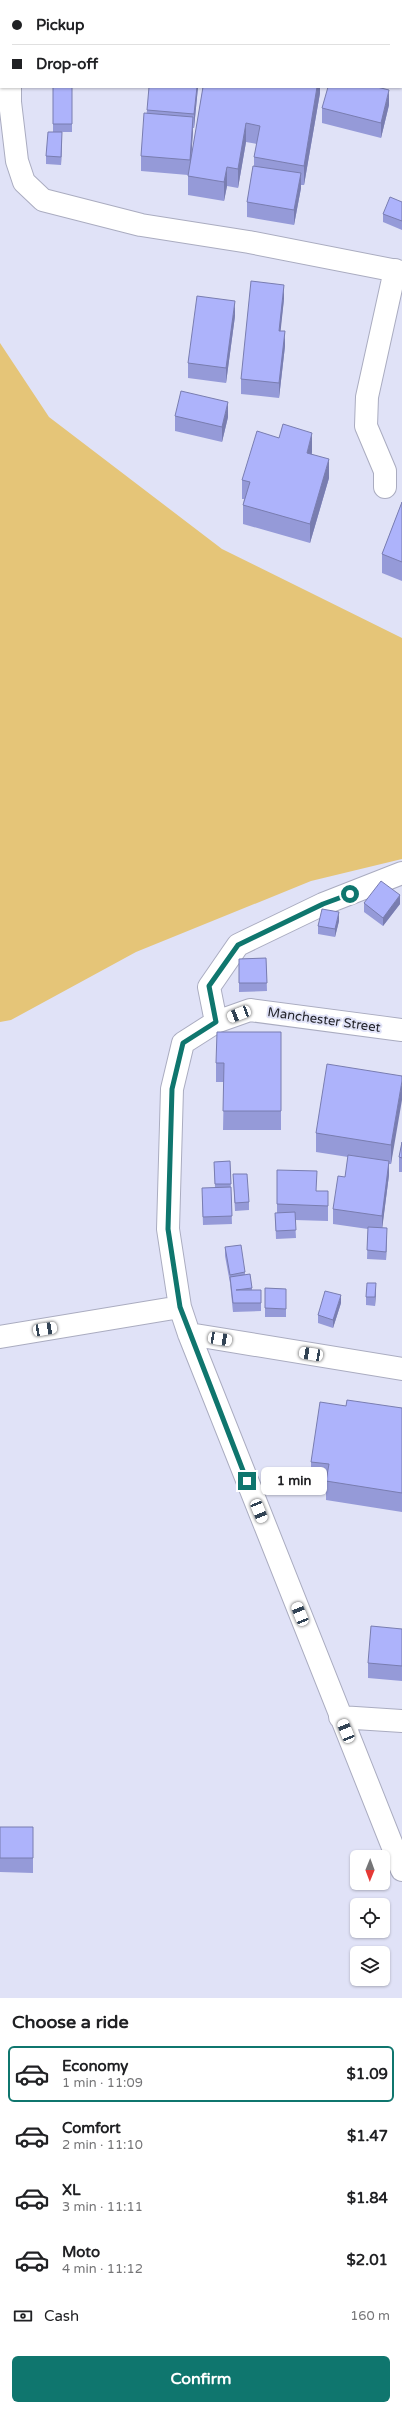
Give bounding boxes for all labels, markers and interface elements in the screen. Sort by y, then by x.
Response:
text: Pickup [36,16,84,34]
text: Drop-off [36,55,98,73]
route start [341,885,359,903]
car [226,1004,252,1024]
street label: Manchester Street [266,1004,382,1036]
car [32,1321,58,1337]
car [207,1331,233,1347]
car [298,1346,324,1362]
callout: 1 min [261,1467,327,1495]
route end [238,1472,256,1490]
text: 1 min [277,1473,311,1489]
car [249,1498,269,1524]
car [290,1601,310,1627]
car [336,1718,356,1744]
north arrow [350,1850,390,1890]
map controls [350,1850,390,1986]
button: locate [350,1898,390,1938]
button: layers [350,1946,390,1986]
text: Choose a ride [12,2011,129,2033]
icon: car [14,2056,50,2092]
text: Economy [62,2057,128,2075]
text: $1.09 [347,2065,388,2083]
text: 1 min · 11:09 [62,2075,143,2091]
icon: car [14,2118,50,2154]
text: Comfort [62,2119,121,2137]
text: $1.47 [347,2127,388,2145]
text: 2 min · 11:10 [62,2137,143,2153]
icon: car [14,2180,50,2216]
text: XL [62,2181,81,2199]
text: $1.84 [347,2189,388,2207]
text: 3 min · 11:11 [62,2199,143,2215]
icon: car [14,2242,50,2278]
text: Moto [62,2243,100,2261]
text: $2.01 [347,2251,388,2269]
text: 4 min · 11:12 [62,2261,143,2277]
icon: cash [12,2305,34,2327]
text: Cash [44,2307,79,2325]
text: 160 m [350,2308,390,2324]
button: Confirm [12,2356,390,2402]

